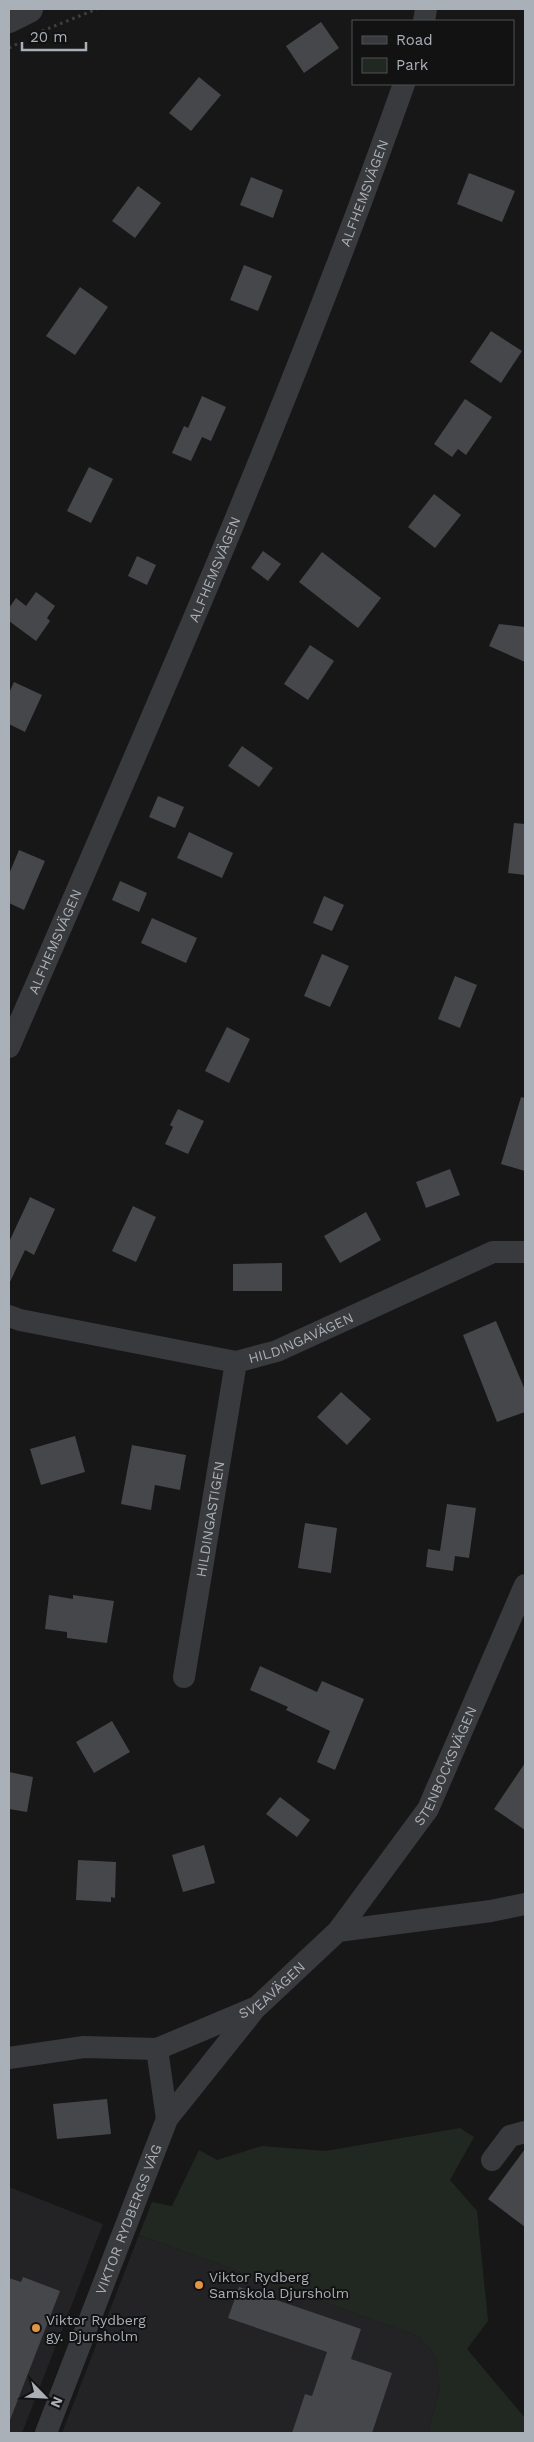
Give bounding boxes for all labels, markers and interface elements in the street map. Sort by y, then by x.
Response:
scale bar [22,20,86,52]
legend [352,20,514,85]
text: 20 m [30,28,68,46]
text: Road [396,31,433,49]
text: Park [396,56,429,74]
street label: ALFHEMSVÄGEN [337,137,391,249]
street label: ALFHEMSVÄGEN [185,514,244,624]
street label: ALFHEMSVÄGEN [25,887,85,996]
street label: HILDINGAVÄGEN [247,1309,356,1366]
street label: HILDINGASTIGEN [193,1460,227,1578]
street label: STENBOCKSVÄGEN [411,1704,480,1829]
street label: SVEAVÄGEN [236,1958,308,2022]
street label: VIKTOR RYDBERGS VÄG [92,2142,165,2297]
place label: Viktor Rydberg Samskola Djursholm [209,2269,349,2301]
marker: Viktor Rydberg Samskola Djursholm [193,2279,205,2291]
place label: Viktor Rydberg gy. Djursholm [46,2312,146,2344]
marker: Viktor Rydberg gy. Djursholm [30,2322,42,2334]
north arrow [20,2372,70,2422]
text: N [47,2394,66,2410]

